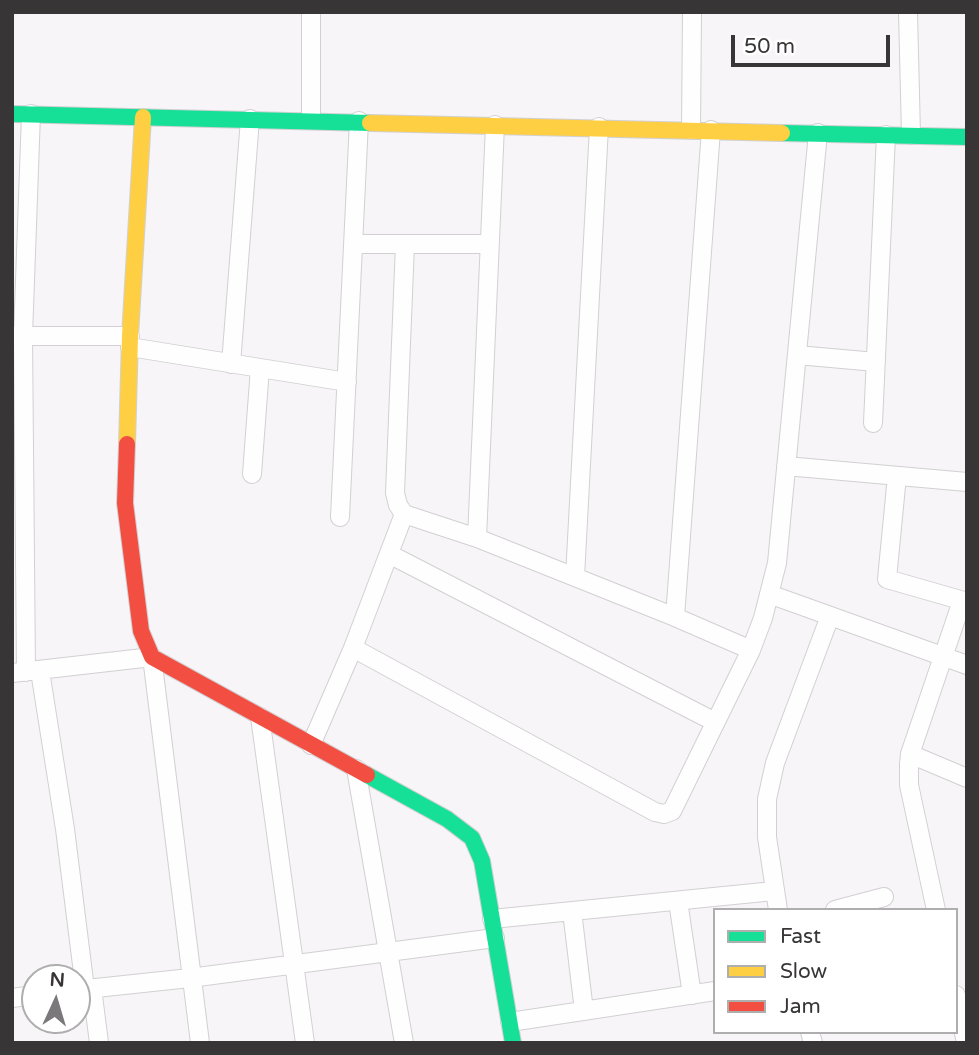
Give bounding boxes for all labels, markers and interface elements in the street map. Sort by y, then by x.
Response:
scale bar [734,21,893,65]
text: 50 m [744,34,795,59]
legend [713,908,958,1034]
text: Fast [780,924,821,949]
text: Slow [780,959,827,984]
north arrow [21,964,91,1034]
text: N [49,969,66,992]
text: Jam [780,994,821,1019]

